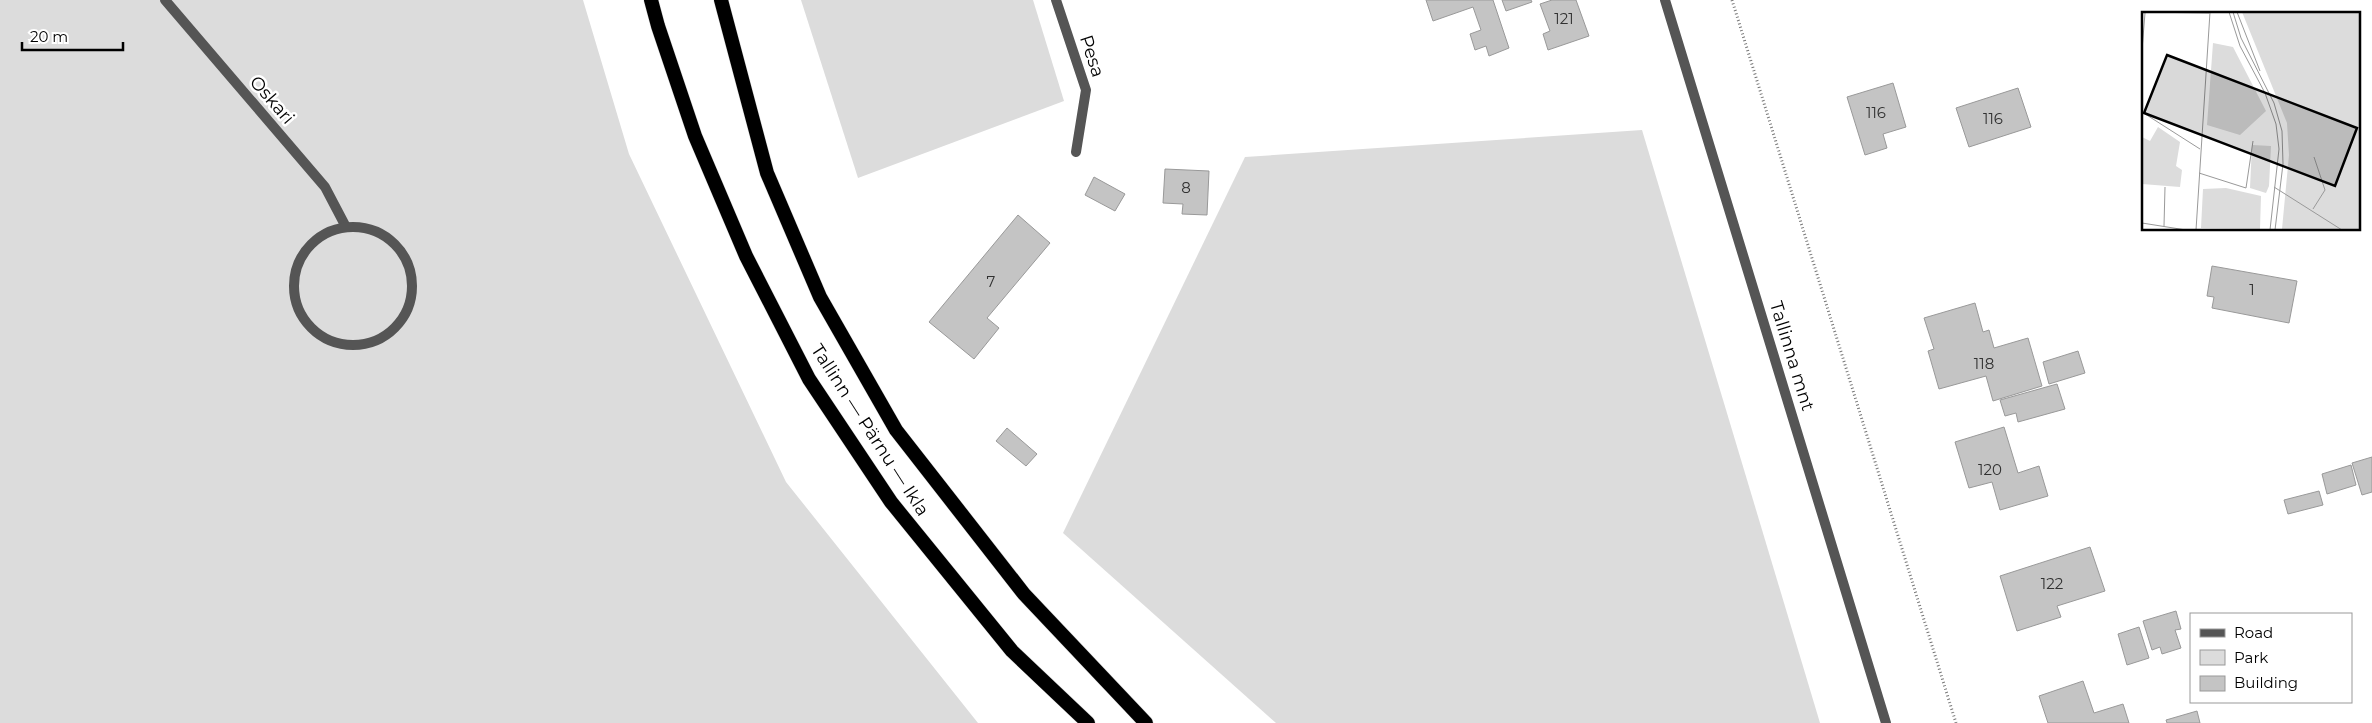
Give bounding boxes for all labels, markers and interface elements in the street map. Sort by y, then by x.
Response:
house number: 121 [1554,9,1574,28]
inset map [2142,12,2360,230]
scale bar [22,20,124,52]
text: 20 m [30,27,68,46]
street label: Pesa [1075,32,1109,80]
street label: Oskari [245,71,299,129]
house number: 116 [1866,103,1886,122]
house number: 116 [1983,109,2003,128]
house number: 8 [1181,178,1191,197]
house number: 7 [987,272,996,291]
house number: 1 [2249,280,2255,299]
street label: Tallinna mnt [1765,299,1819,413]
street label: Tallinn — Pärnu — Ikla [806,340,934,520]
house number: 118 [1974,354,1994,373]
house number: 120 [1978,460,2002,479]
house number: 122 [2041,574,2063,593]
legend [2190,613,2352,703]
text: Road [2234,623,2273,642]
text: Park [2234,648,2268,667]
text: Building [2234,673,2298,692]

